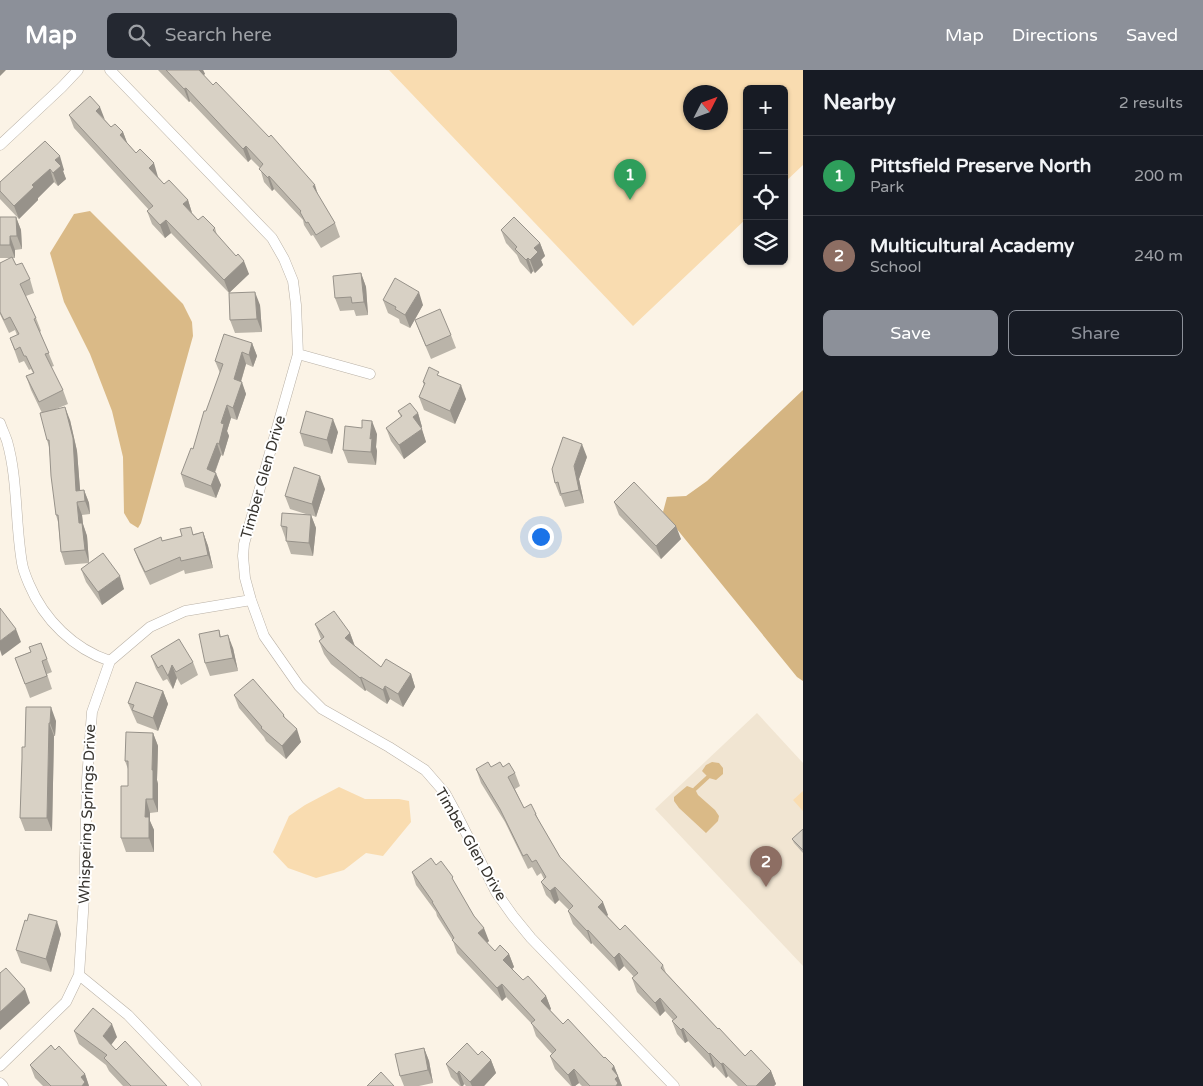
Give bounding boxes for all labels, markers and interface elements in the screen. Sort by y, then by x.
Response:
search box [107,13,457,58]
text: Map [25,21,77,50]
icon: search [125,21,153,49]
text: Search here [165,24,272,46]
text: Map [945,24,984,46]
text: Directions [1012,24,1098,46]
text: Saved [1126,24,1178,46]
north arrow [683,85,728,130]
map controls [743,85,788,265]
button: + [743,85,788,130]
text: Nearby [823,90,896,115]
text: 2 results [1119,93,1183,113]
button: − [743,130,788,175]
text: Pittsfield Preserve North [870,155,1091,177]
pin: 1 [614,159,646,200]
text: 1 [834,166,844,186]
text: 200 m [1134,166,1183,186]
button: locate [743,175,788,220]
text: Park [870,177,904,197]
button: layers [743,220,788,265]
text: Multicultural Academy [870,235,1074,257]
text: 2 [834,246,844,266]
text: 240 m [1134,246,1183,266]
text: School [870,257,922,277]
button: Save [823,310,998,356]
button: Share [1008,310,1183,356]
street label: Timber Glen Drive [237,413,289,541]
your location [528,524,554,550]
street label: Whispering Springs Drive [75,724,99,904]
street label: Timber Glen Drive [431,784,511,904]
pin: 2 [750,846,782,887]

